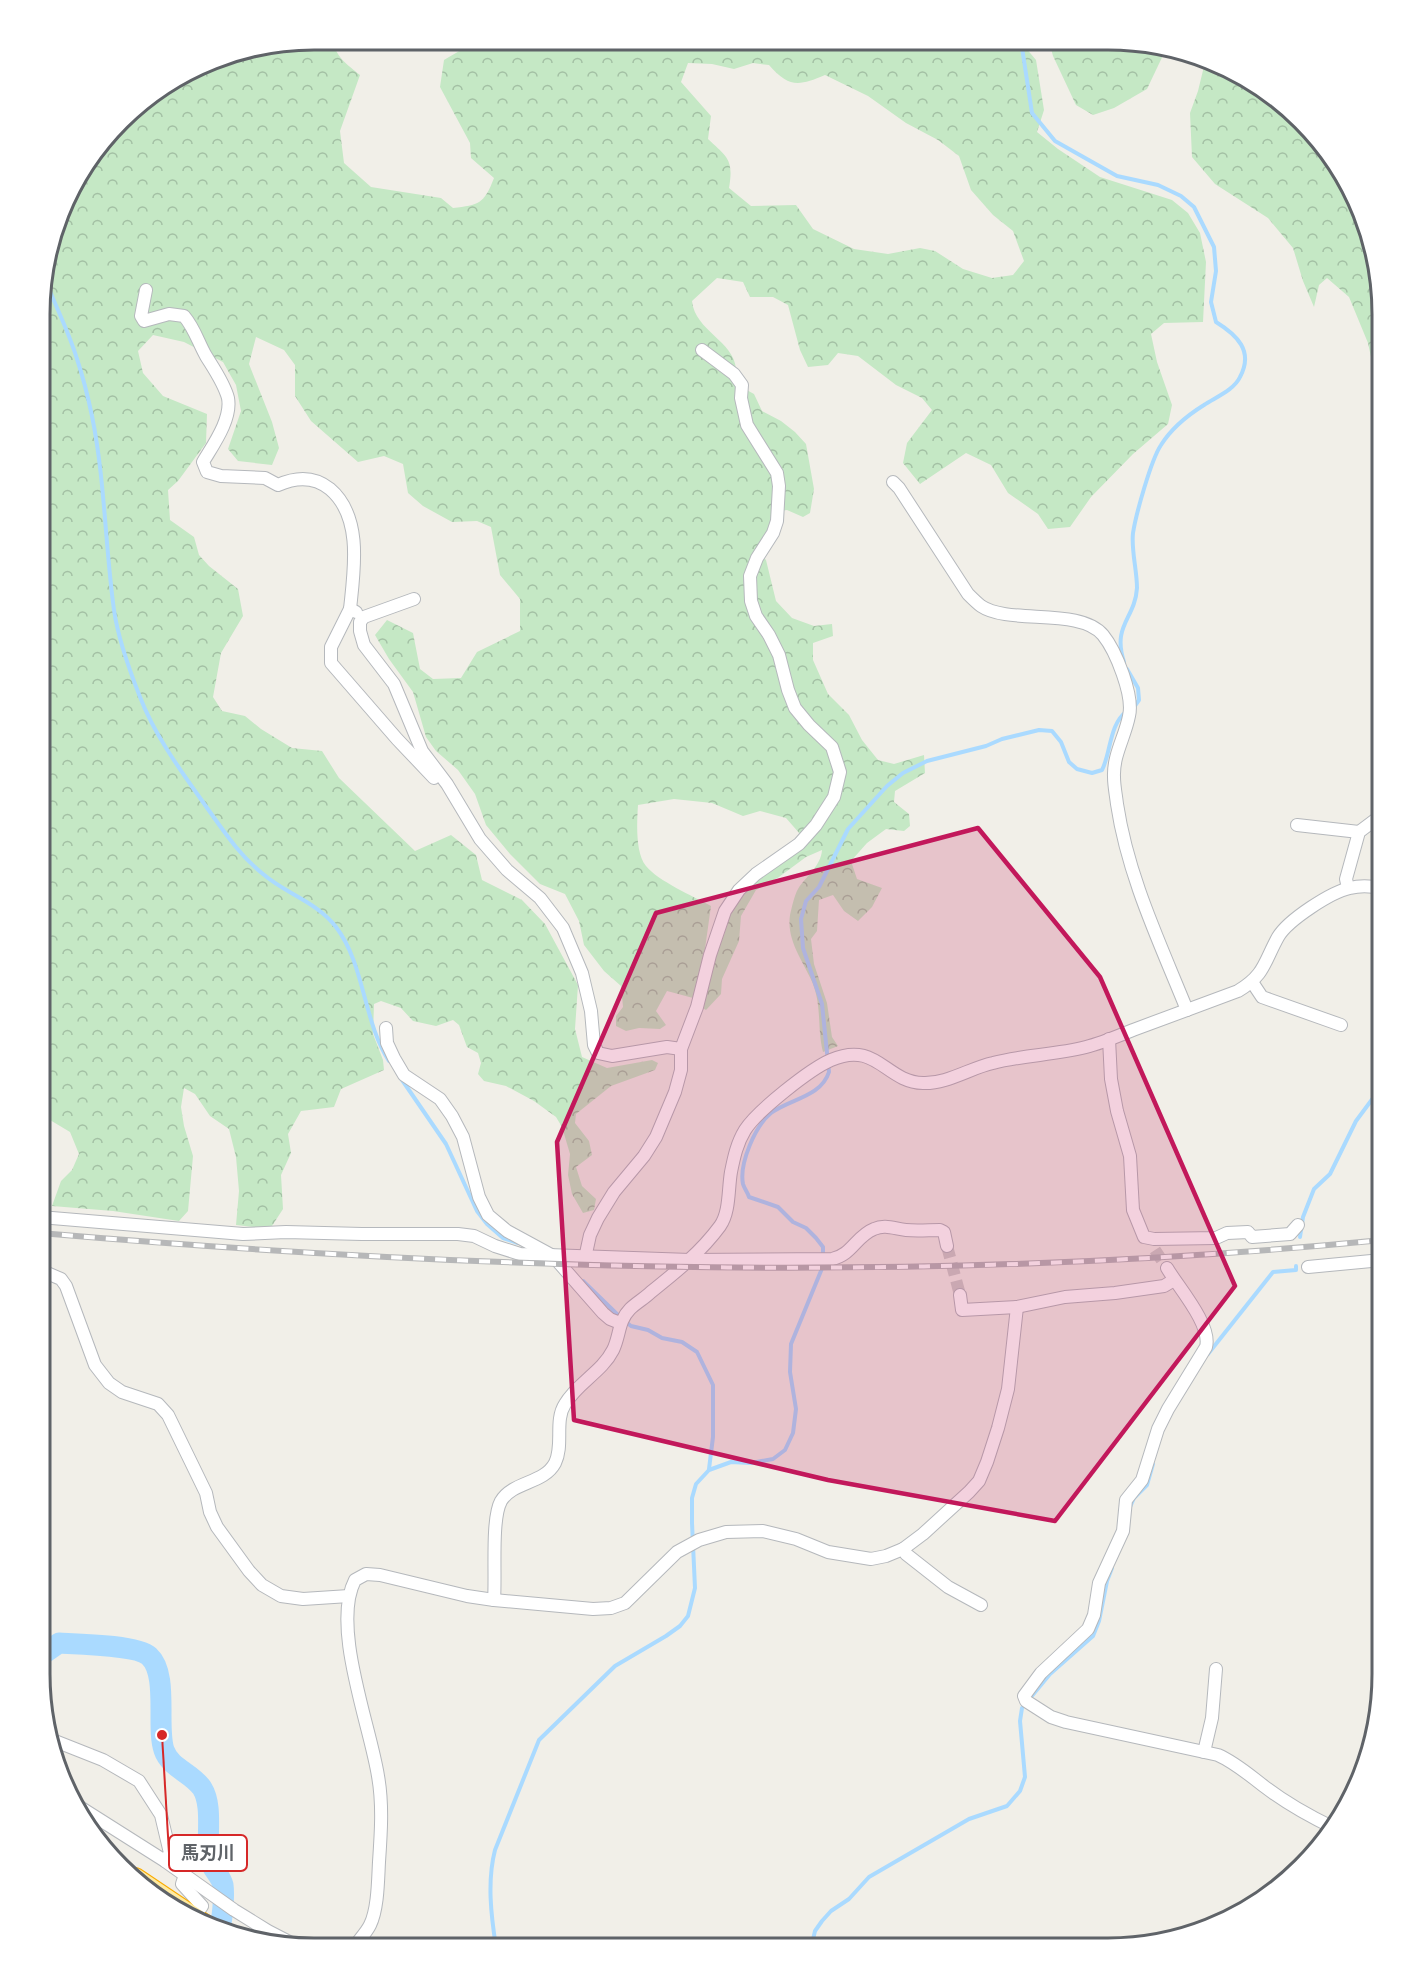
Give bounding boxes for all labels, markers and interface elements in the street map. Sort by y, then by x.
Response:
callout: 馬刃川 [169,1835,247,1871]
text: 馬刃川 [181,1841,235,1864]

